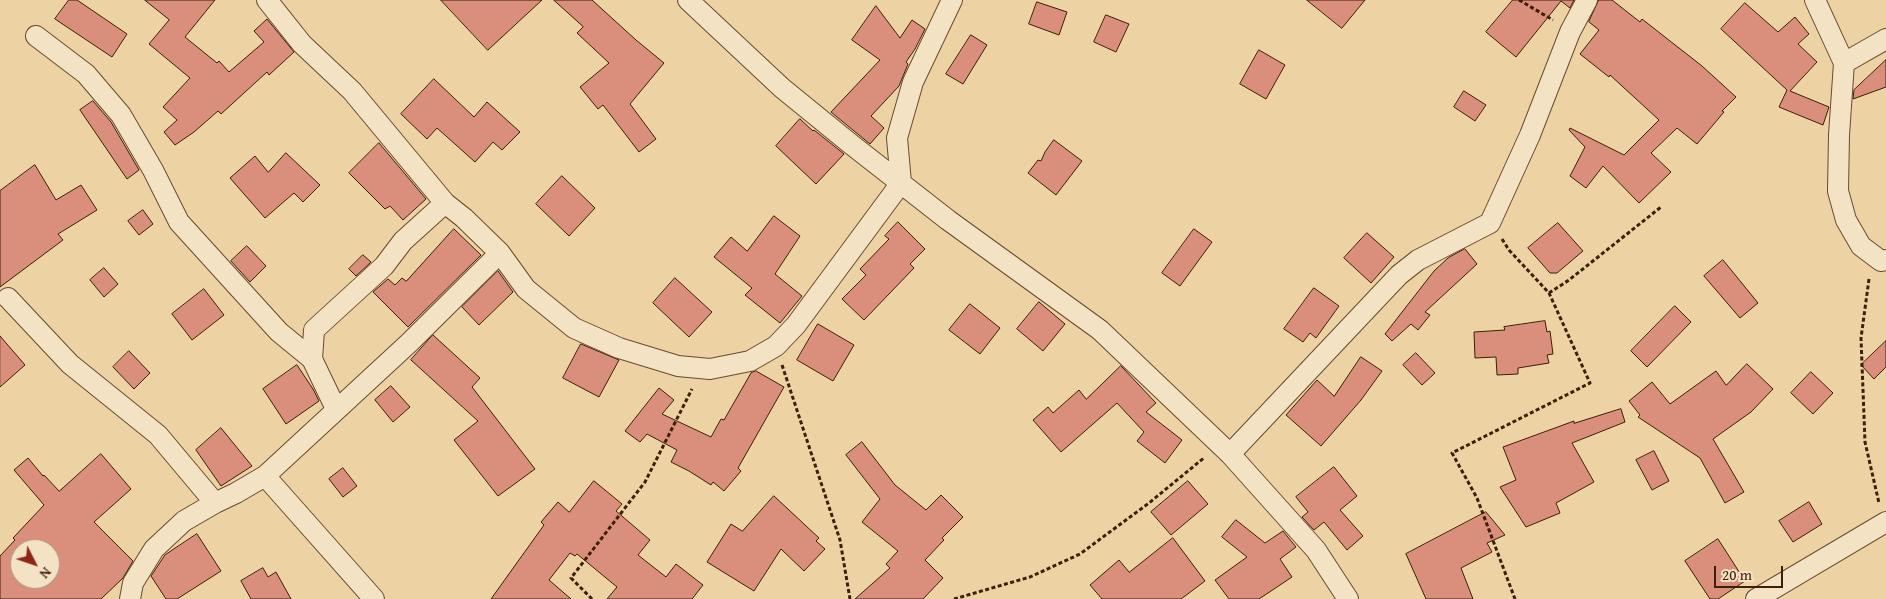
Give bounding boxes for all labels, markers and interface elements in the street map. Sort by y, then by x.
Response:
north arrow [10,539,60,589]
scale bar [1716,556,1785,588]
text: N [35,563,56,583]
text: 20 m [1722,564,1752,585]

